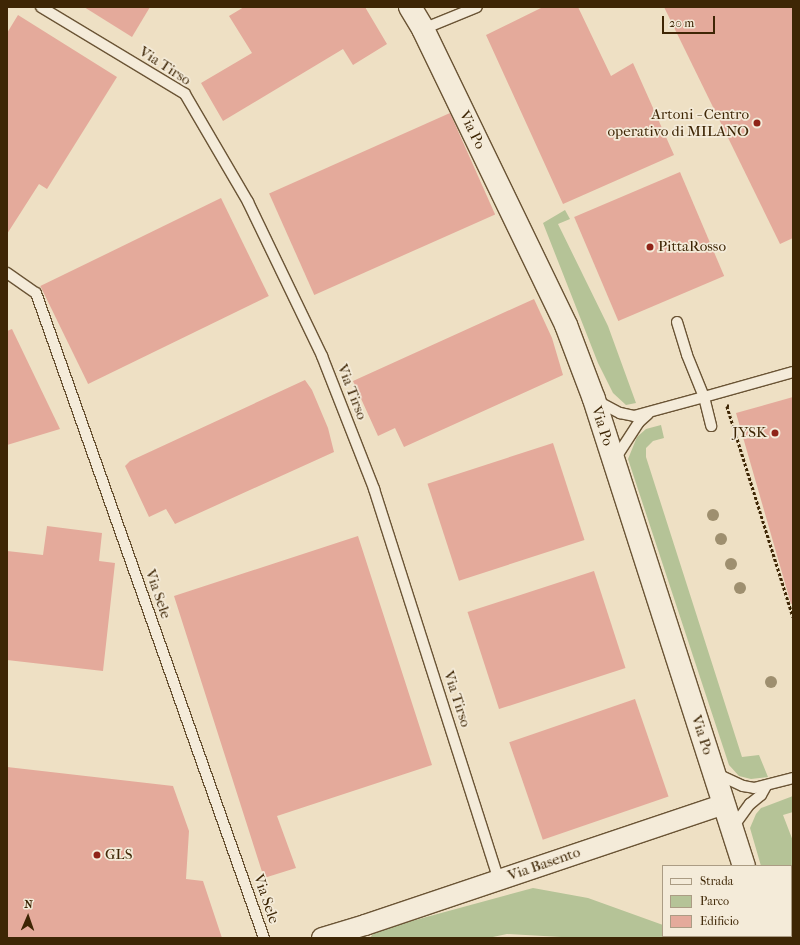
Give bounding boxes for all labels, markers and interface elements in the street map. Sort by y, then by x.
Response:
scale bar [664,8,717,34]
text: 20 m [669,16,694,30]
street label: Via Tirso [136,43,194,89]
place label: Artoni - Centro operativo di MILANO [607,105,749,140]
street label: Via Po [455,108,489,152]
marker: Artoni - Centro operativo di MILANO [752,118,762,128]
place label: PittaRosso [658,238,726,256]
marker: PittaRosso [645,242,655,252]
street label: Via Tirso [333,362,371,422]
street label: Via Po [587,404,617,448]
place label: JYSK [732,424,767,442]
marker: JYSK [770,428,780,438]
street label: Via Sele [141,567,175,621]
street label: Via Tirso [439,669,475,729]
street label: Via Po [687,713,717,757]
street label: Via Basento [505,843,583,885]
place label: GLS [105,846,132,864]
marker: GLS [92,850,102,860]
legend [662,865,792,937]
street label: Via Sele [249,872,283,926]
text: Strada [700,874,733,888]
text: Parco [700,894,729,908]
north arrow [8,897,48,937]
text: N [24,898,33,911]
text: Edificio [700,914,739,928]

